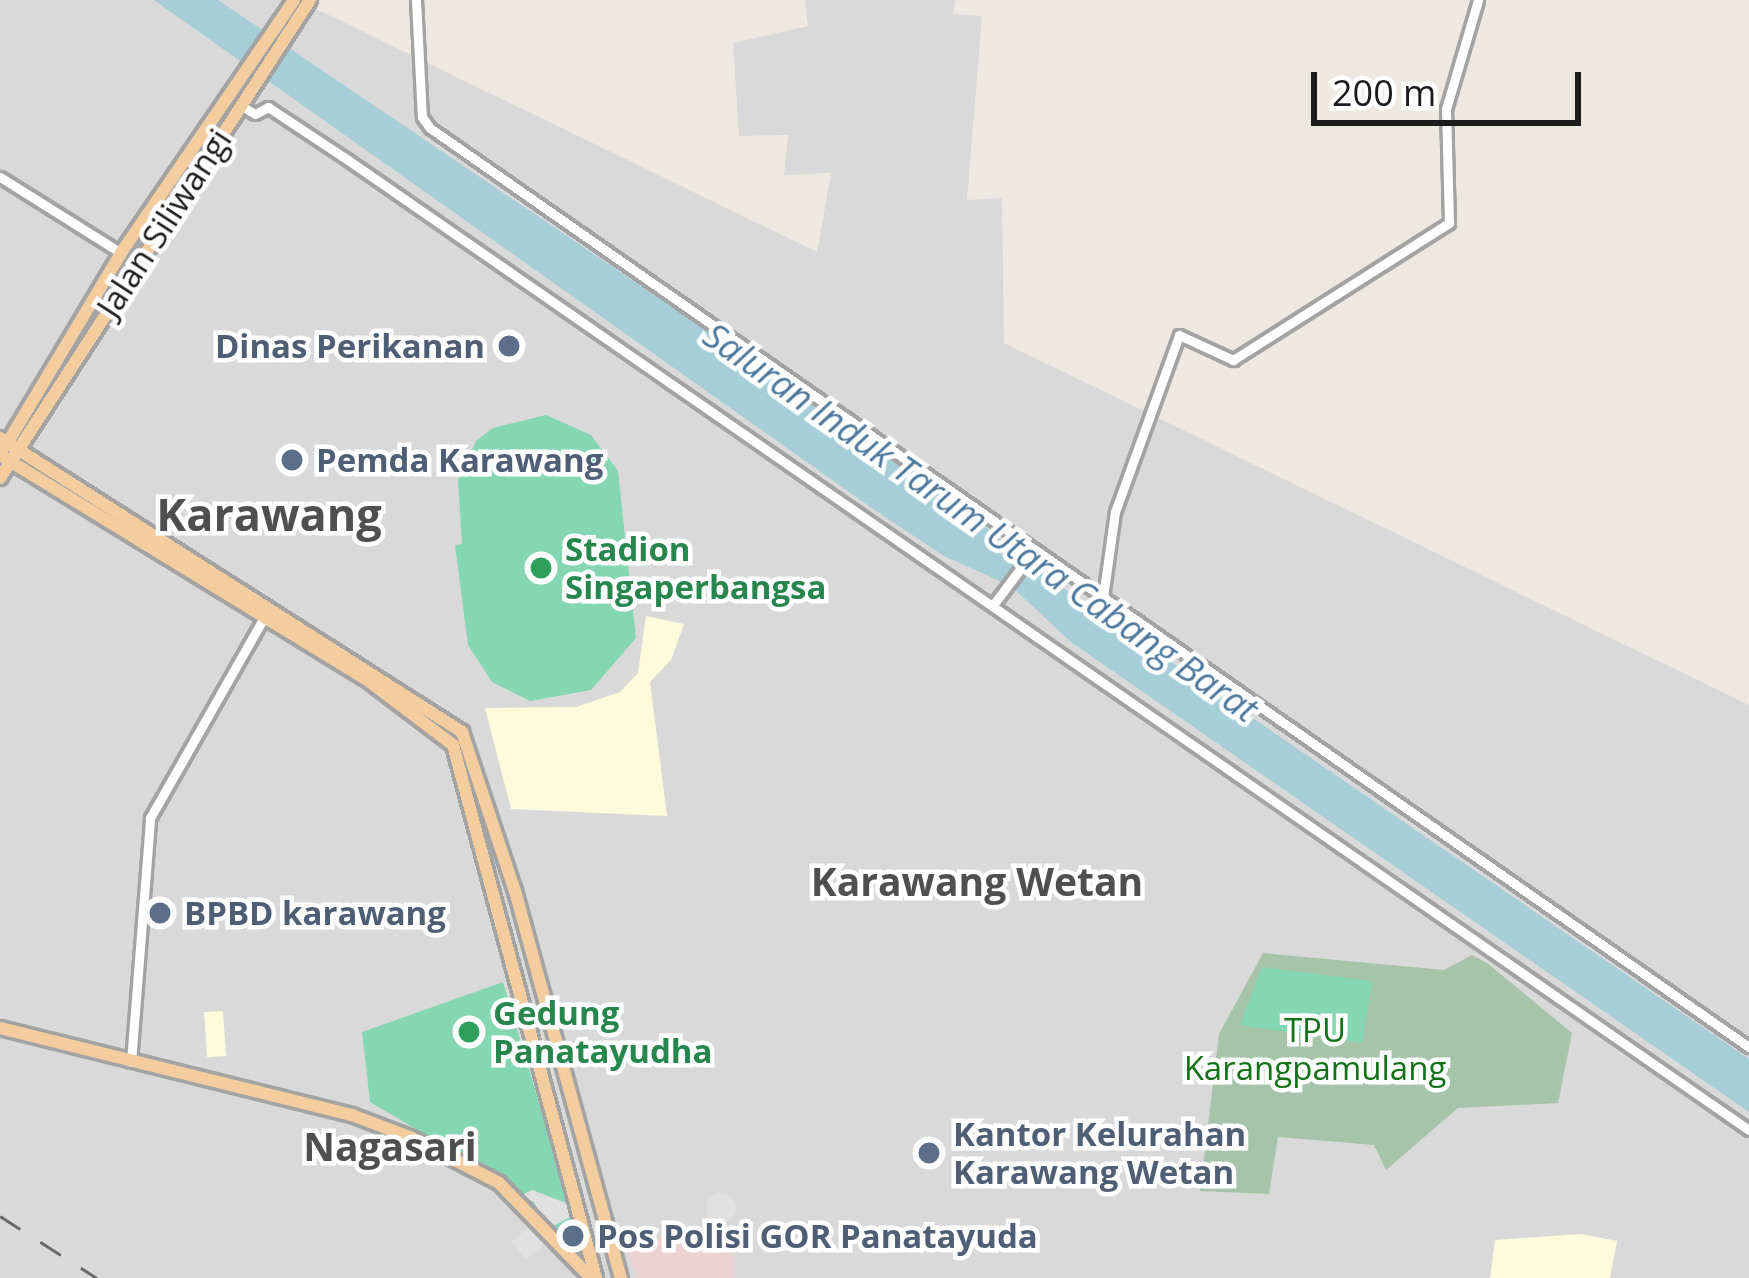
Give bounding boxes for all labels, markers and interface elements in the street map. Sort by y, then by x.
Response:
scale bar [1317,48,1587,122]
text: 200 m [1332,68,1436,117]
street label: Jalan Siliwangi [89,122,239,324]
water label: Saluran Induk Tarum Utara Cabang Barat [696,313,1266,731]
place label: Dinas Perikanan [215,326,485,366]
marker: Dinas Perikanan [496,333,522,359]
place label: Pemda Karawang [316,440,603,480]
marker: Pemda Karawang [279,447,305,473]
district label: Karawang [156,487,382,541]
place label: Stadion Singaperbangsa [565,529,826,607]
marker: Stadion Singaperbangsa [528,555,554,581]
district label: Karawang Wetan [811,858,1143,904]
place label: BPBD karawang [184,893,446,933]
marker: BPBD karawang [147,900,173,926]
place label: Gedung Panatayudha [493,993,712,1071]
park label: TPU Karangpamulang [1184,1010,1446,1088]
marker: Gedung Panatayudha [456,1019,482,1045]
place label: Kantor Kelurahan Karawang Wetan [953,1114,1246,1192]
district label: Nagasari [303,1123,477,1169]
marker: Kantor Kelurahan Karawang Wetan [916,1140,942,1166]
place label: Pos Polisi GOR Panatayuda [597,1216,1038,1256]
marker: Pos Polisi GOR Panatayuda [560,1223,586,1249]

